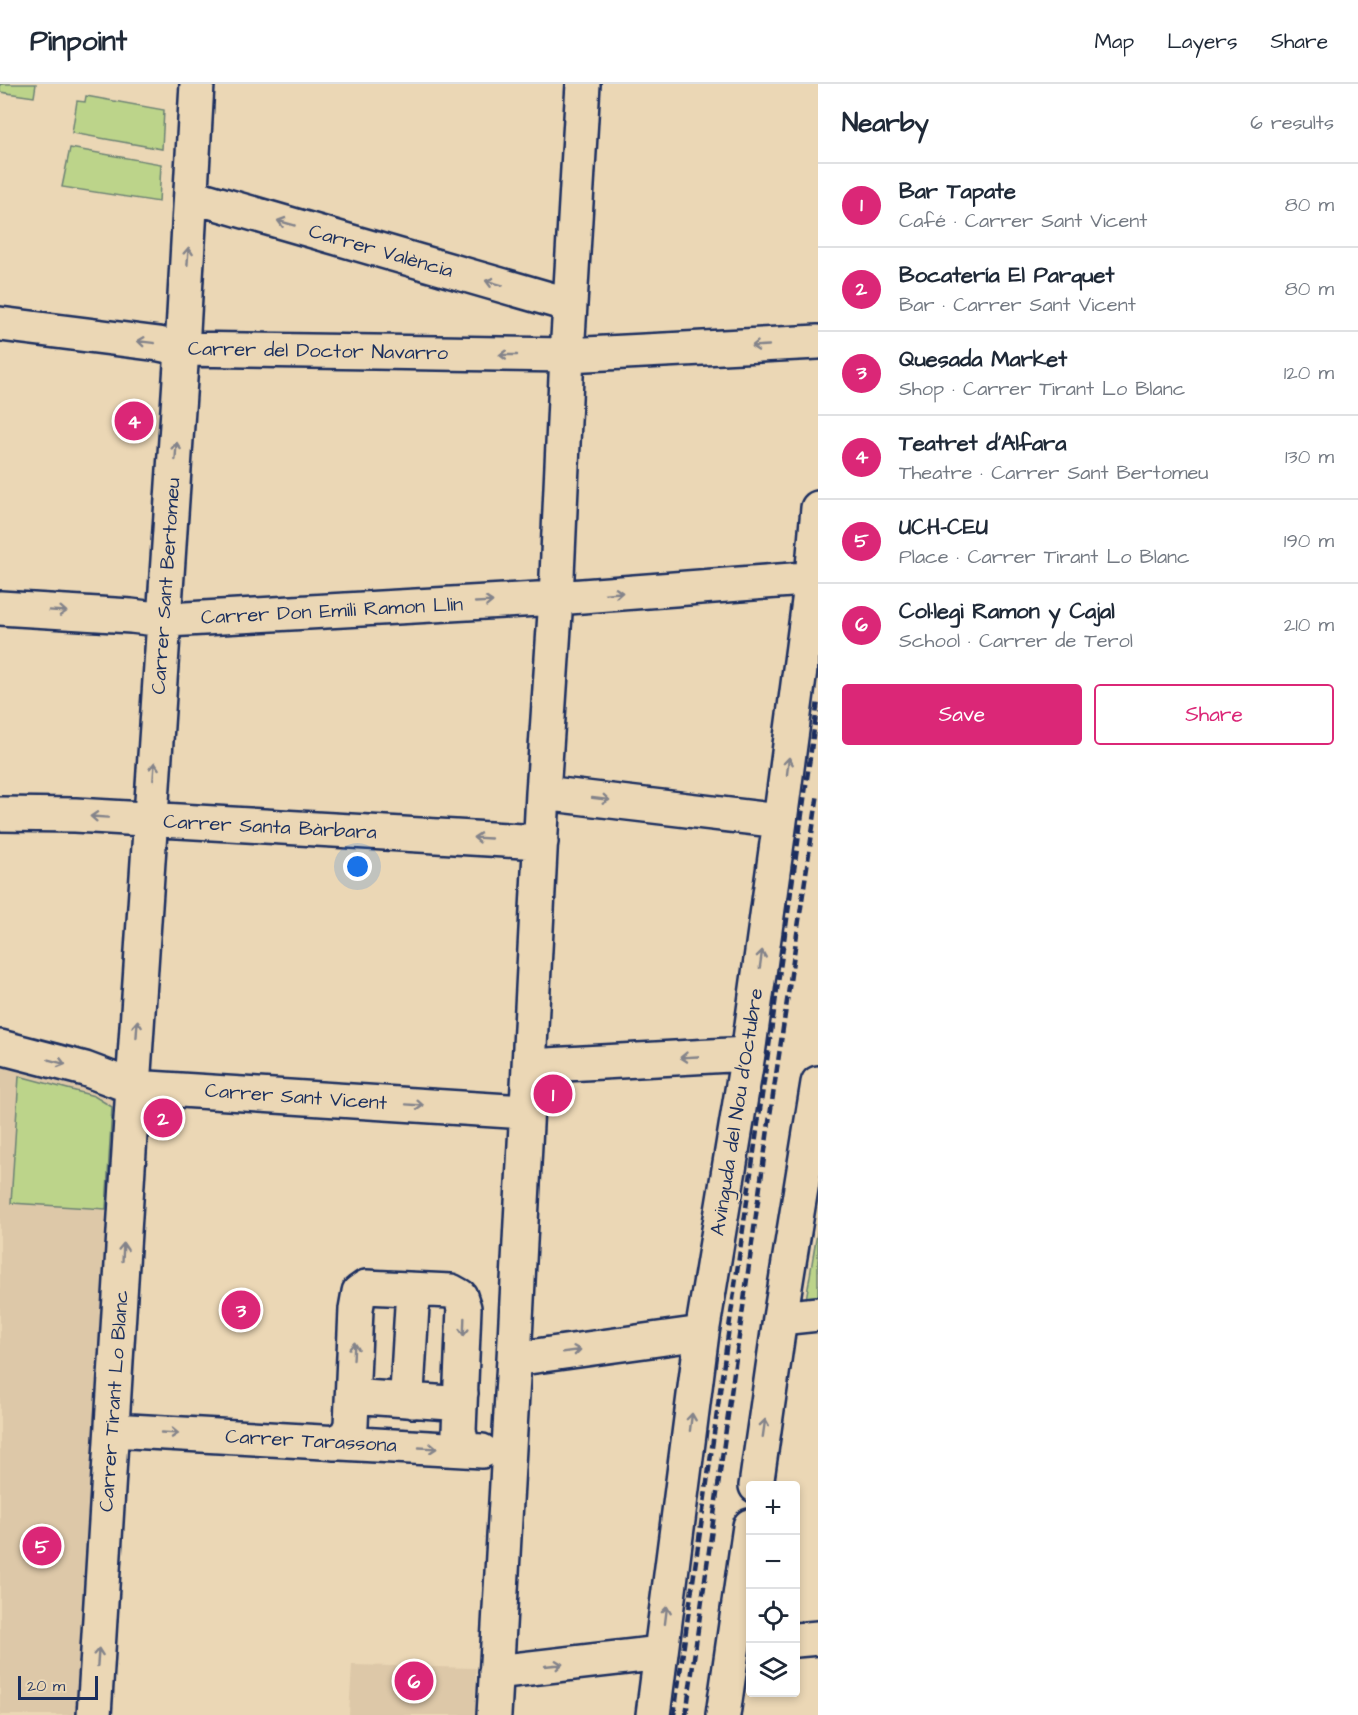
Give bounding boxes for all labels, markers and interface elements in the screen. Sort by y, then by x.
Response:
text: Pinpoint [30,22,127,61]
text: Map [1094,27,1134,56]
text: Layers [1167,27,1237,56]
text: Share [1270,27,1328,56]
text: Nearby [842,105,929,141]
text: 6 results [1250,109,1334,137]
text: Bar Tapate [899,176,1016,207]
text: 1 [860,191,863,219]
text: 80 m [1285,191,1334,219]
text: Café · Carrer Sant Vicent [899,207,1147,235]
one-way arrow [277,217,296,228]
street label: Carrer València [306,217,456,285]
one-way arrow [183,247,194,267]
text: Bocatería El Parquet [899,260,1114,291]
text: 2 [856,275,867,303]
text: 80 m [1285,275,1334,303]
one-way arrow [485,277,504,289]
text: Bar · Carrer Sant Vicent [899,291,1136,319]
street label: Carrer del Doctor Navarro [188,335,448,367]
one-way arrow [137,336,156,347]
one-way arrow [750,340,770,351]
text: Quesada Market [899,344,1067,375]
one-way arrow [499,349,519,361]
text: 3 [856,359,867,387]
text: 120 m [1284,359,1334,387]
text: Shop · Carrer Tirant Lo Blanc [899,375,1185,403]
pin: 4 [114,398,154,444]
text: Teatret d'Alfara [899,428,1066,459]
one-way arrow [170,441,181,461]
text: 4 [855,443,868,471]
text: 130 m [1285,443,1334,471]
text: Theatre · Carrer Sant Bertomeu [899,459,1208,487]
street label: Carrer Sant Bertomeu [144,477,188,695]
text: UCH-CEU [899,512,988,543]
text: 5 [854,527,869,555]
text: 190 m [1284,527,1334,555]
text: Place · Carrer Tirant Lo Blanc [899,543,1190,571]
one-way arrow [603,588,623,599]
street label: Carrer Don Emili Ramon Llin [200,590,464,632]
one-way arrow [473,596,493,607]
text: Col·legi Ramon y Cajal [899,596,1115,627]
one-way arrow [48,606,68,617]
text: 6 [855,611,868,639]
text: 210 m [1284,611,1334,639]
text: School · Carrer de Terol [899,627,1133,655]
button: Save [842,684,1082,745]
button: Share [1094,684,1334,745]
one-way arrow [782,757,793,776]
one-way arrow [148,762,159,782]
one-way arrow [590,794,610,805]
street label: Carrer Santa Bàrbara [163,807,377,847]
one-way arrow [90,811,110,822]
one-way arrow [473,833,493,844]
your location [343,852,372,881]
one-way arrow [756,950,767,970]
street label: Avinguda del Nou d'Octubre [704,986,771,1238]
one-way arrow [132,1019,143,1039]
one-way arrow [680,1052,700,1063]
one-way arrow [47,1056,66,1068]
pin: 1 [534,1072,572,1116]
street label: Carrer Sant Vicent [204,1077,388,1117]
pin: 2 [144,1096,182,1140]
one-way arrow [404,1099,424,1110]
one-way arrow [117,1243,128,1263]
pin: 3 [222,1288,260,1332]
street label: Carrer Tirant Lo Blanc [92,1289,136,1513]
one-way arrow [458,1316,470,1336]
one-way arrow [348,1342,360,1362]
one-way arrow [562,1346,582,1357]
one-way arrow [685,1412,696,1432]
one-way arrow [759,1418,770,1438]
street label: Carrer Tarassona [225,1423,397,1459]
one-way arrow [160,1428,180,1439]
one-way arrow [418,1443,437,1454]
map controls [746,1481,800,1697]
button: + [746,1481,800,1535]
pin: 5 [22,1524,62,1568]
button: − [746,1535,800,1589]
button: locate [746,1589,800,1643]
one-way arrow [661,1606,672,1626]
button: layers [746,1643,800,1697]
one-way arrow [92,1647,103,1667]
pin: 6 [394,1658,434,1704]
one-way arrow [544,1659,564,1670]
scale bar [18,1673,98,1700]
text: 20 m [27,1675,65,1697]

